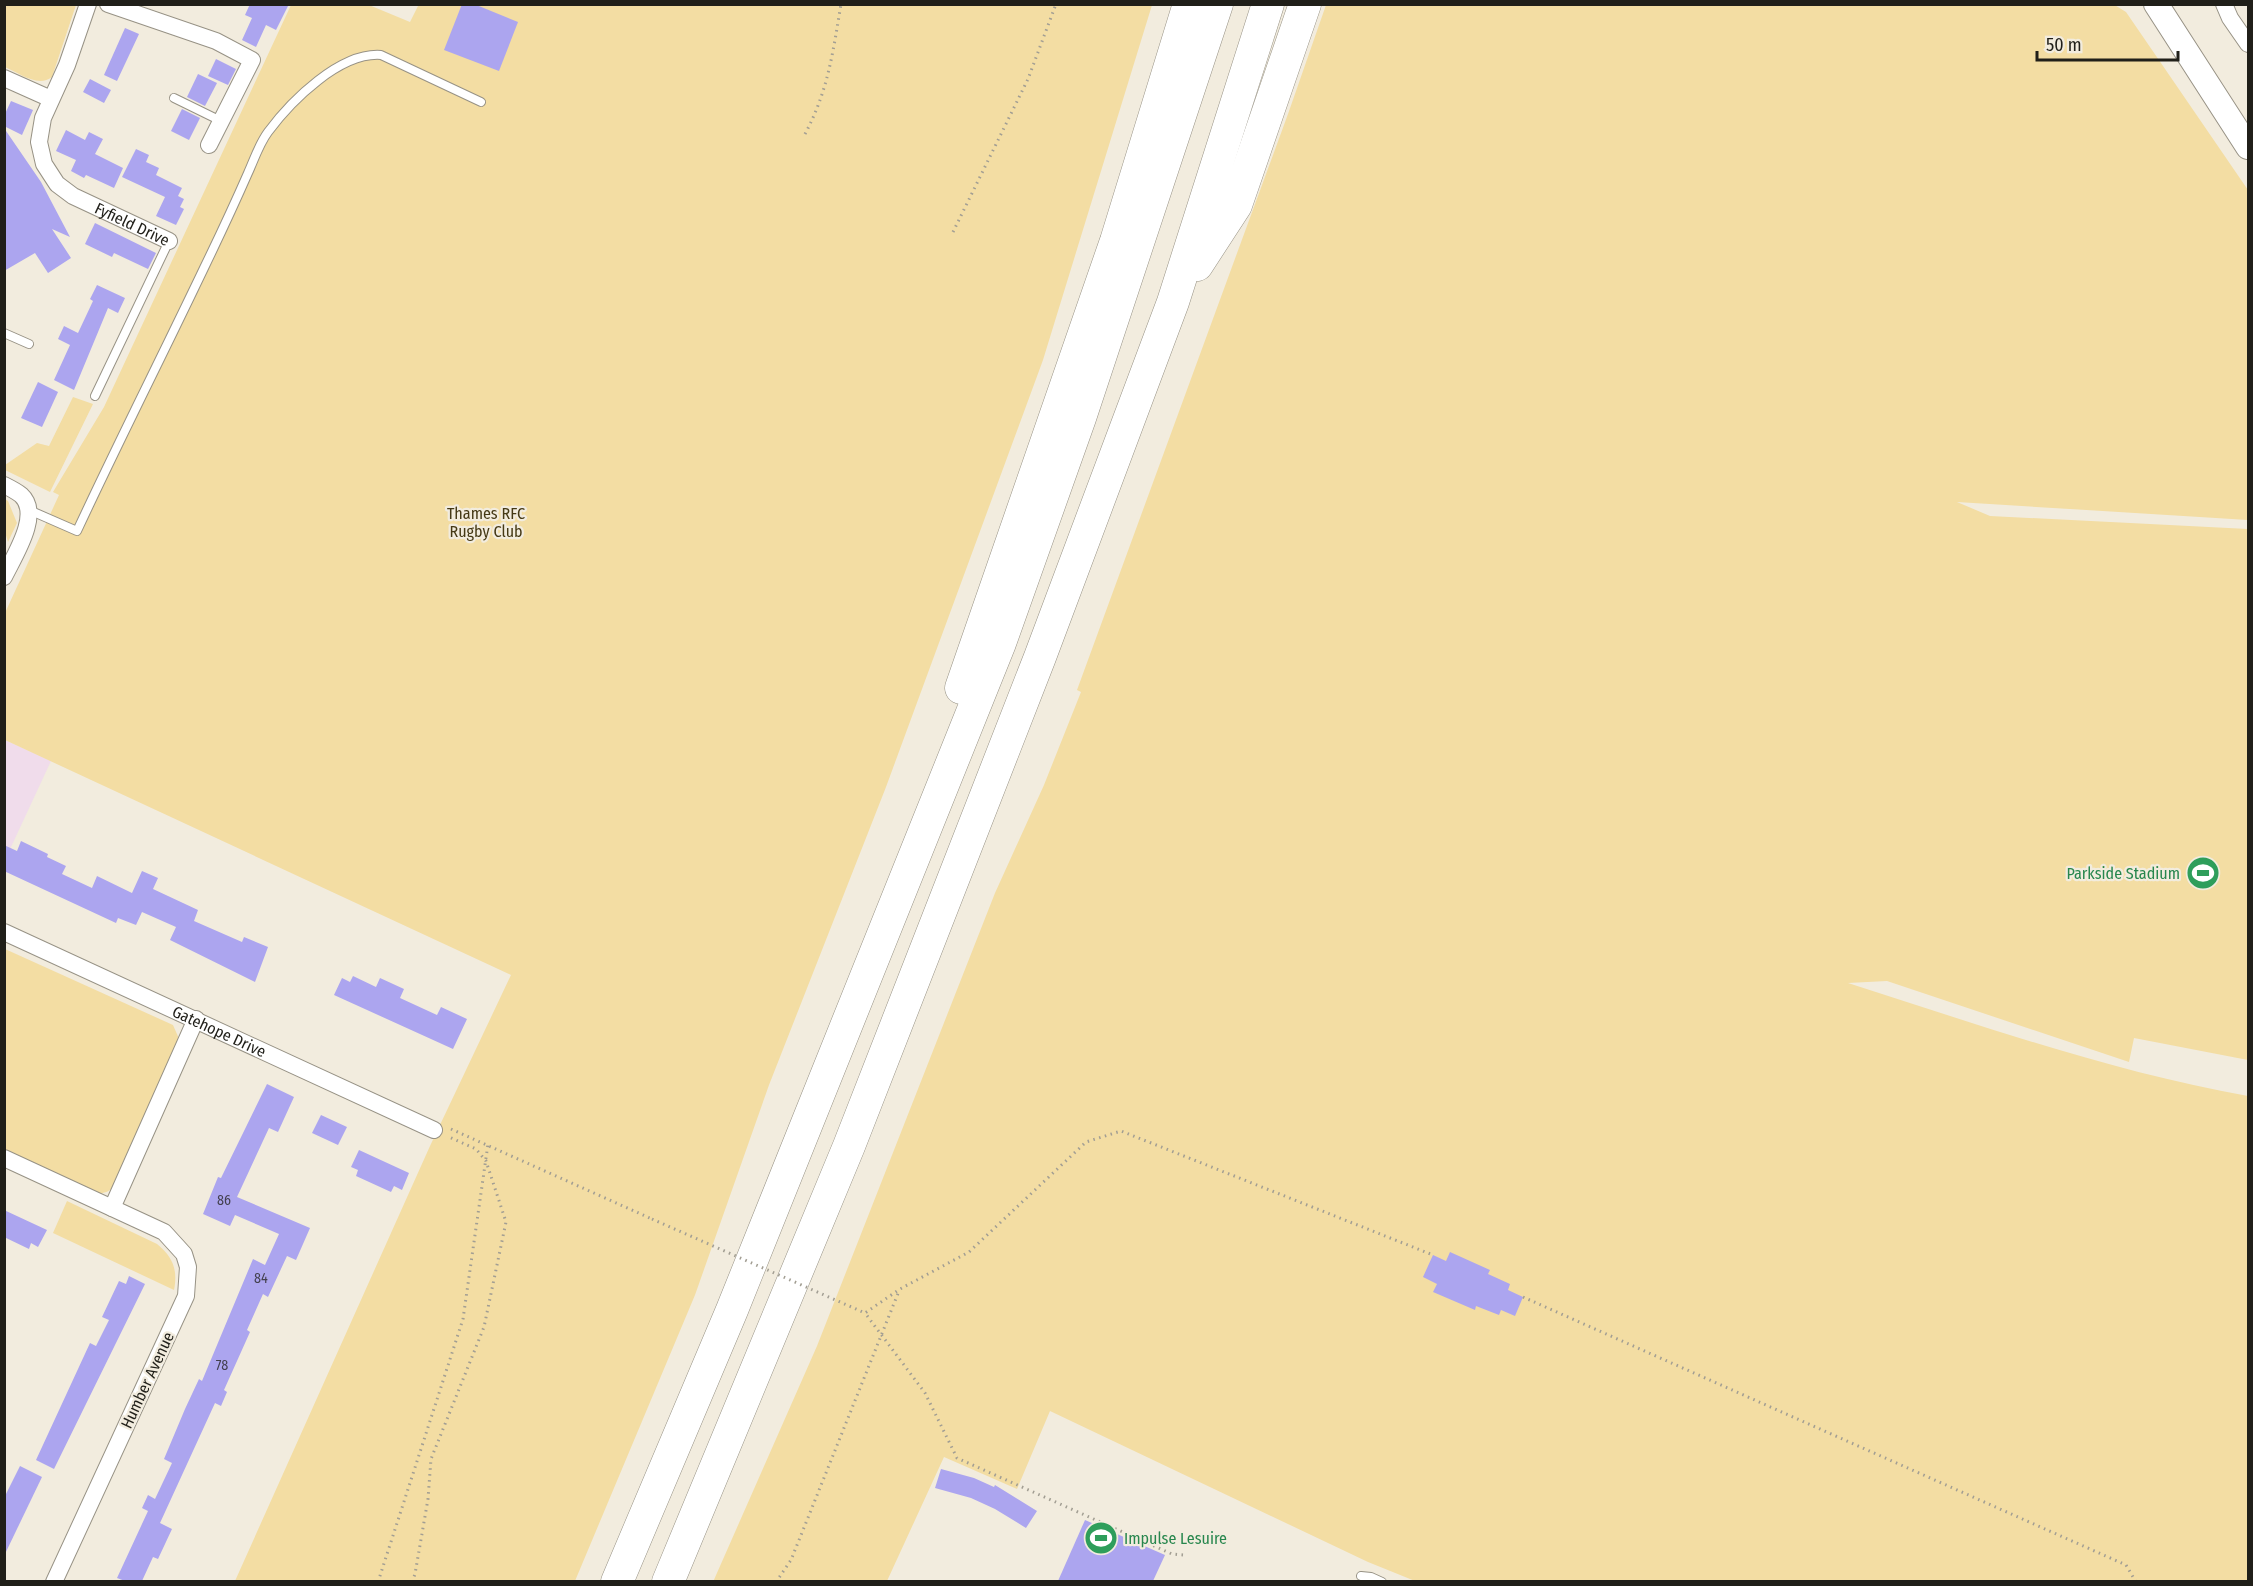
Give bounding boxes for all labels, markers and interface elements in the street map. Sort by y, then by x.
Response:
scale bar [2037,24,2178,62]
text: 50 m [2046,34,2082,56]
street label: Fyfield Drive [92,199,173,250]
park label: Thames RFC Rugby Club [447,504,525,541]
sports icon: Parkside Stadium [2185,855,2221,891]
place label: Parkside Stadium [2066,864,2180,883]
street label: Gatehope Drive [169,1002,269,1061]
house number: 86 [217,1192,231,1209]
house number: 84 [254,1270,268,1287]
street label: Humber Avenue [117,1329,178,1431]
house number: 78 [216,1357,228,1374]
sports icon: Impulse Lesuire [1083,1520,1119,1556]
place label: Impulse Lesuire [1124,1529,1227,1548]

